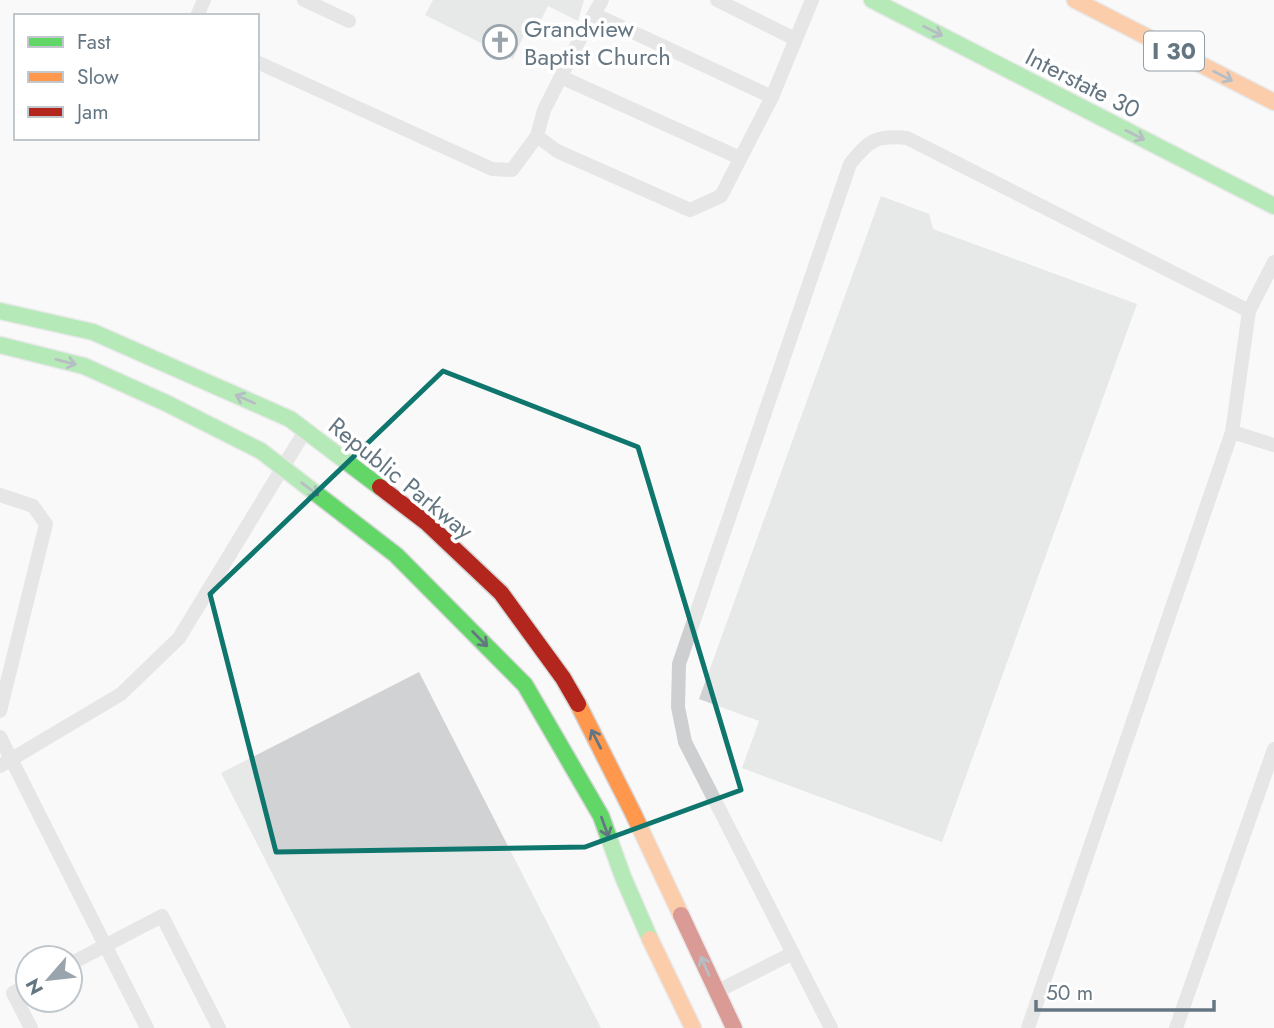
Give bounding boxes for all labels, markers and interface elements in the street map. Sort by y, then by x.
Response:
place label: Grandview Baptist Church [524,11,671,74]
legend [14,14,259,140]
church icon: Grandview Baptist Church [481,23,519,61]
one-way arrow [922,25,943,39]
text: Fast [77,27,110,57]
road number: I 30 [1144,32,1204,70]
street label: Interstate 30 [1020,39,1146,127]
text: Slow [77,62,119,92]
one-way arrow [1212,70,1233,83]
text: Jam [74,97,109,127]
one-way arrow [1124,128,1145,142]
one-way arrow [54,356,77,369]
one-way arrow [235,392,256,405]
street label: Republic Parkway [321,409,481,548]
one-way arrow [300,482,319,496]
one-way arrow [471,631,488,648]
one-way arrow [588,729,602,750]
one-way arrow [600,816,612,838]
north arrow [14,944,84,1014]
one-way arrow [698,956,711,977]
scale bar [1036,968,1214,1012]
text: N [19,974,50,1000]
text: 50 m [1046,978,1093,1008]

